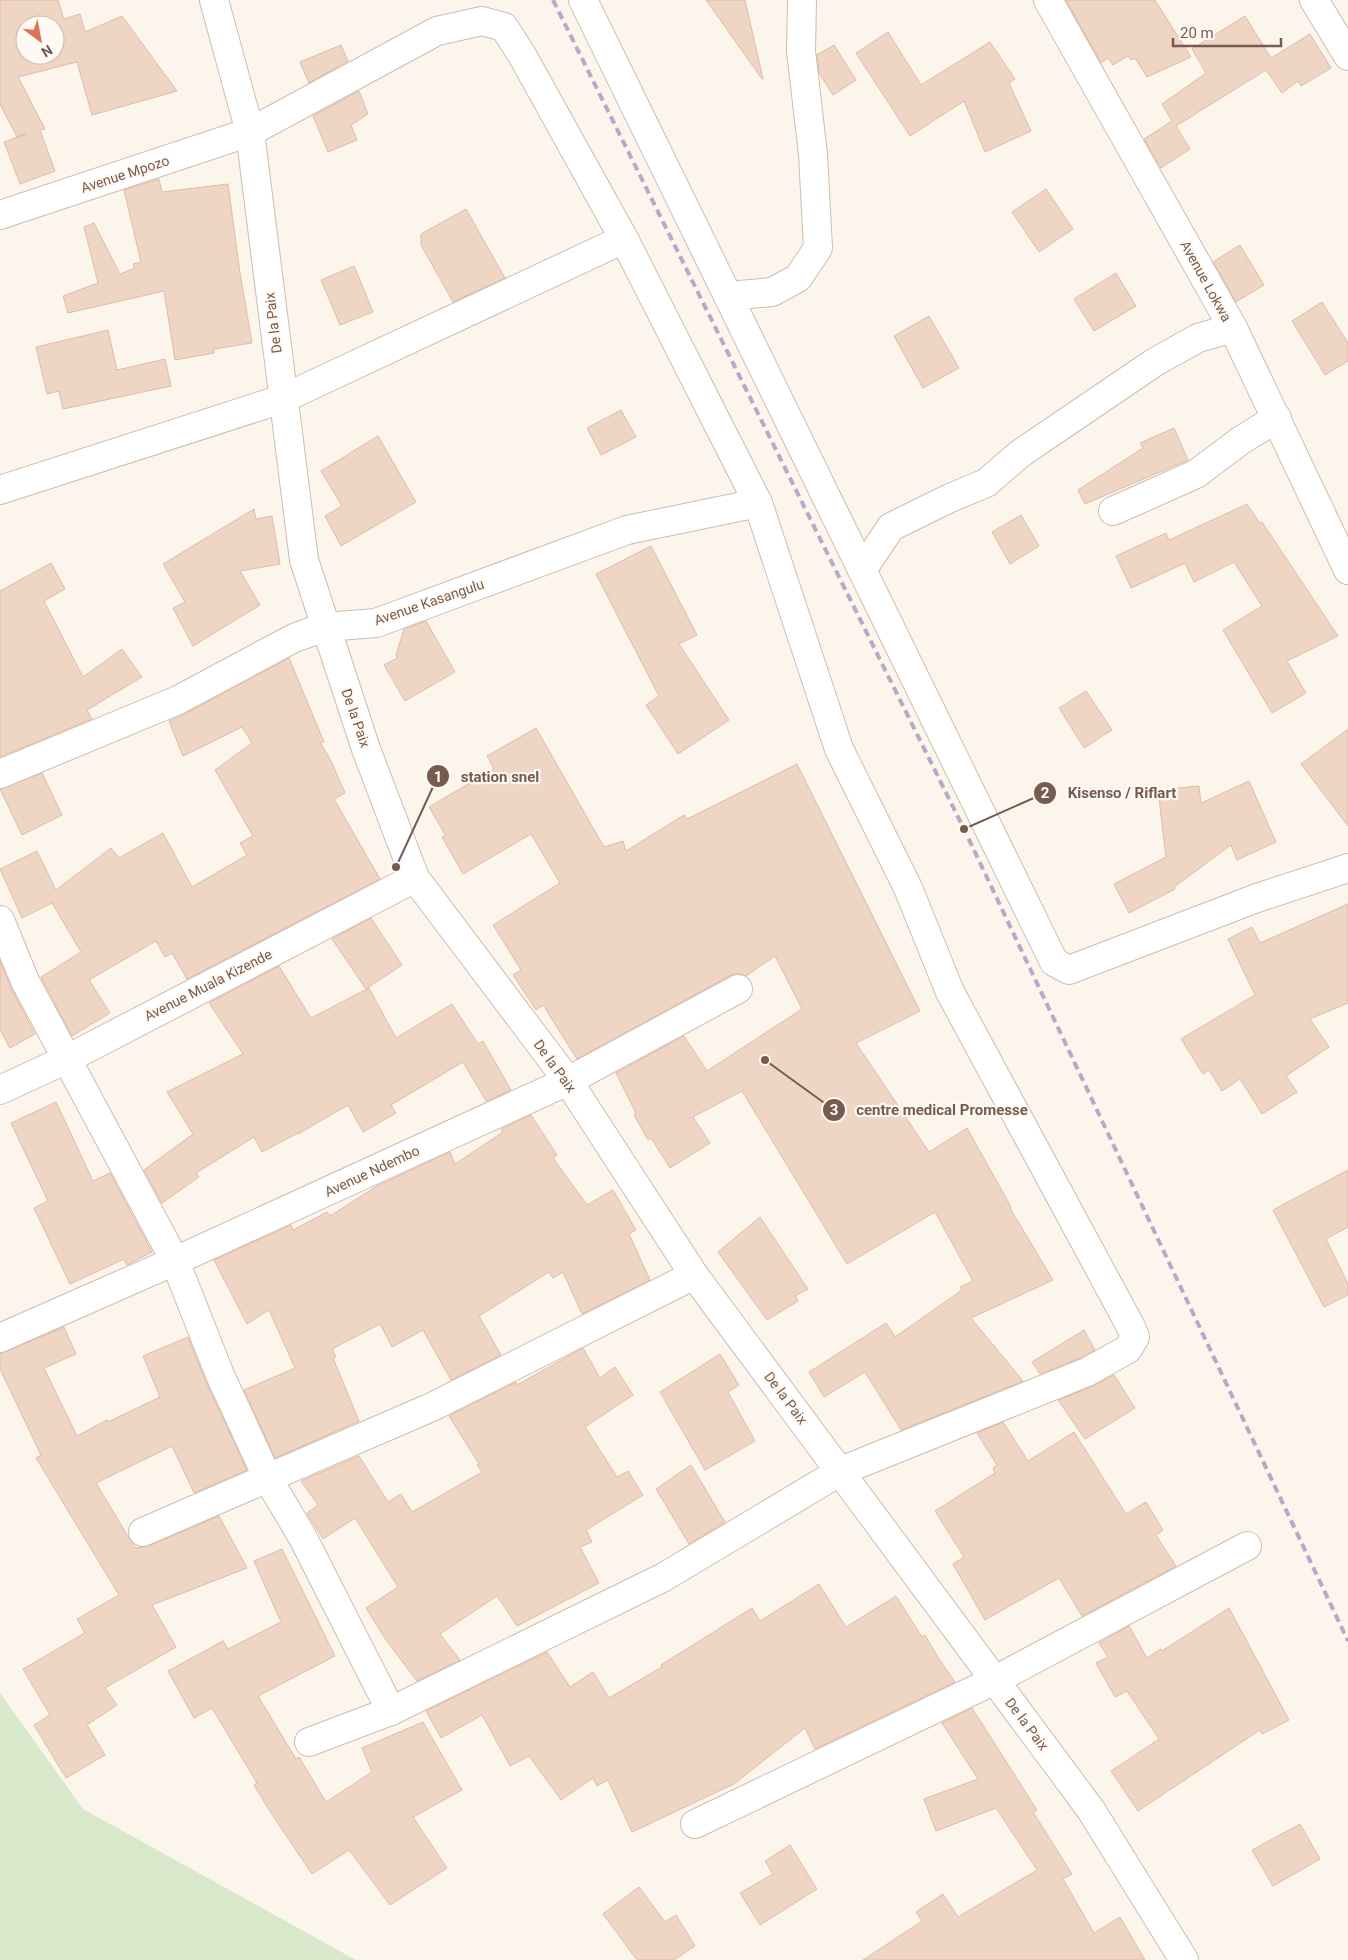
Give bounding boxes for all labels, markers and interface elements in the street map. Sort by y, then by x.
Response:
north arrow [15,15,65,65]
scale bar [1173,15,1280,47]
text: 20 m [1180,24,1214,42]
text: N [38,42,55,60]
street label: Avenue Mpozo [79,152,171,196]
street label: Avenue Lokwa [1177,238,1235,324]
street label: De la Paix [261,292,285,354]
street label: Avenue Kasangulu [372,576,486,628]
street label: De la Paix [338,686,374,750]
callout: station snel [426,761,549,791]
text: 1 [434,768,442,786]
text: station snel [461,768,539,786]
callout: Kisenso / Riflart [1033,778,1186,808]
text: 2 [1041,784,1050,802]
text: Kisenso / Riflart [1068,784,1176,802]
street label: Avenue Muala Kizende [142,946,274,1024]
street label: De la Paix [531,1036,580,1096]
callout: centre medical Promesse [822,1095,1038,1125]
text: 3 [830,1101,838,1119]
text: centre medical Promesse [856,1101,1028,1119]
street label: Avenue Ndembo [322,1142,422,1200]
street label: De la Paix [761,1369,811,1427]
street label: De la Paix [1002,1695,1052,1753]

